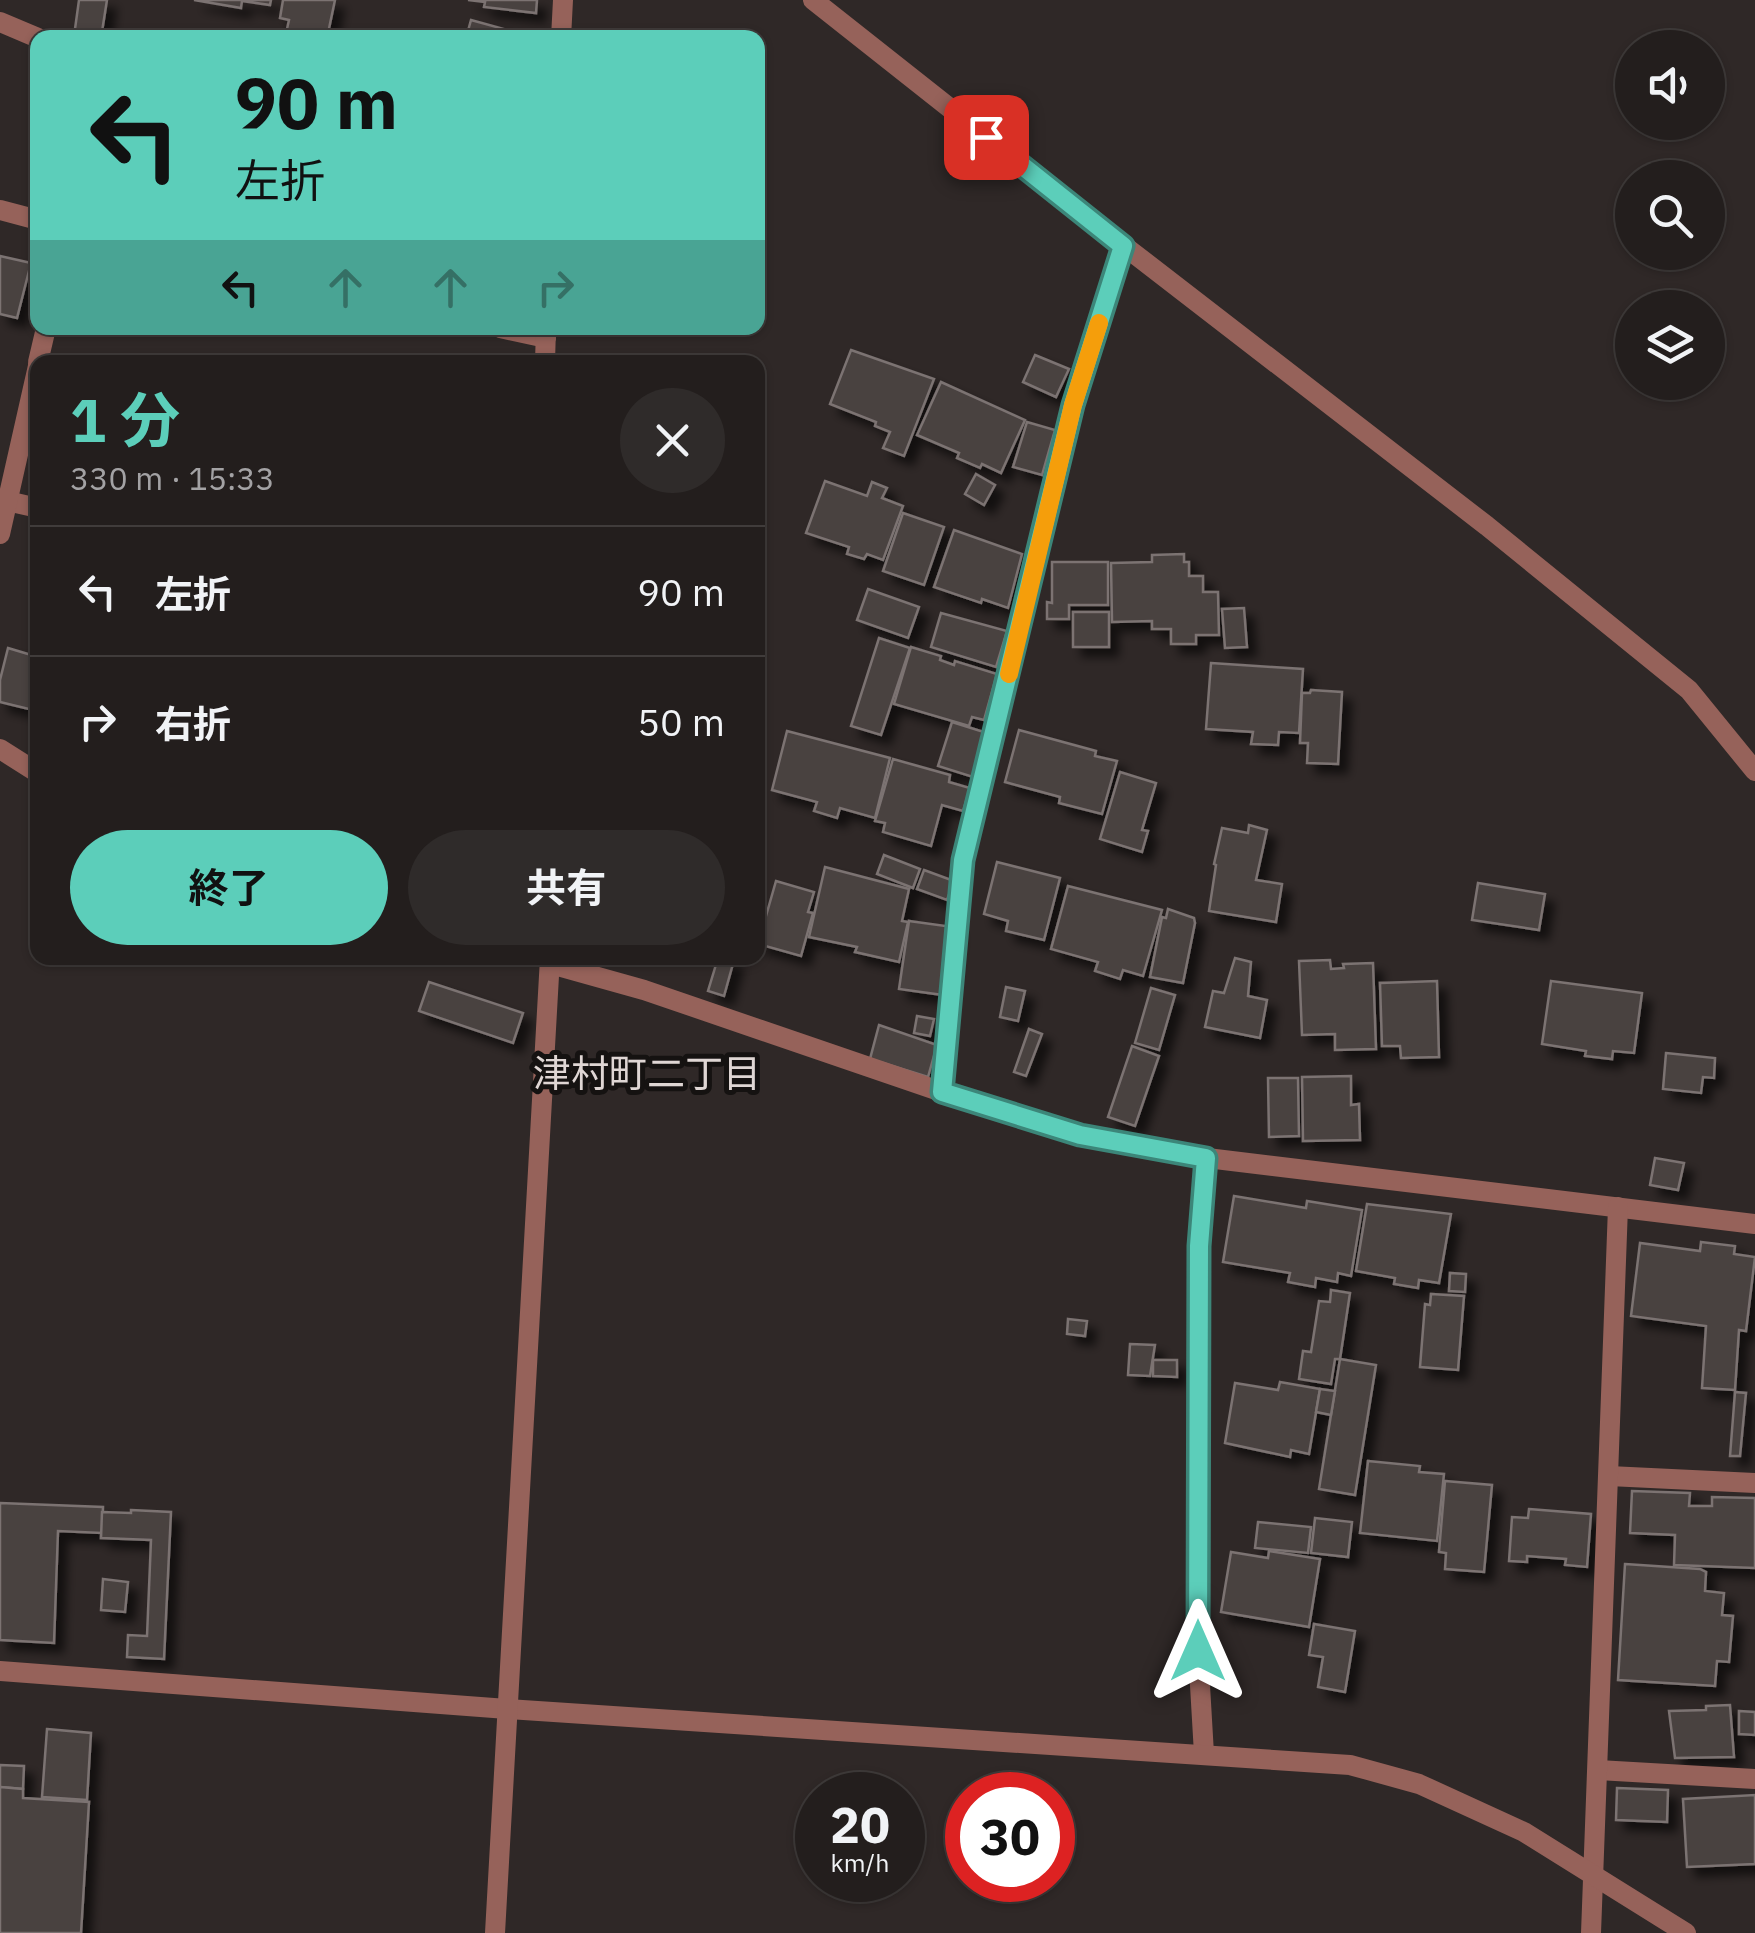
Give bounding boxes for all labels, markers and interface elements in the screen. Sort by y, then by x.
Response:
map controls [1615,30,1725,400]
button: sound [1615,30,1725,140]
text: 90 m [235,57,398,148]
icon: left [70,70,200,200]
pin [944,95,1029,180]
icon: arrive [959,110,1014,165]
text: 左折 [235,151,325,209]
button: search [1615,160,1725,270]
icon: left [213,260,268,315]
icon: ahead [318,260,373,315]
icon: ahead [423,260,478,315]
icon: right [528,260,583,315]
button: layers [1615,290,1725,400]
text: 1 分 [70,380,180,459]
button: close [620,388,725,493]
text: 330 m · 15:33 [70,457,275,499]
icon: left [70,564,125,619]
text: 90 m [637,567,725,616]
text: 左折 [155,569,231,618]
icon: right [70,694,125,749]
text: 50 m [637,697,725,746]
text: 右折 [155,699,231,748]
button: 終了 [70,830,388,945]
button: 共有 [408,830,725,945]
district label: 津村町二丁目 [533,1048,761,1097]
position arrow [1146,1599,1250,1703]
speed limit sign: 30 [945,1772,1075,1902]
text: 20 [830,1792,890,1857]
text: km/h [831,1846,889,1879]

